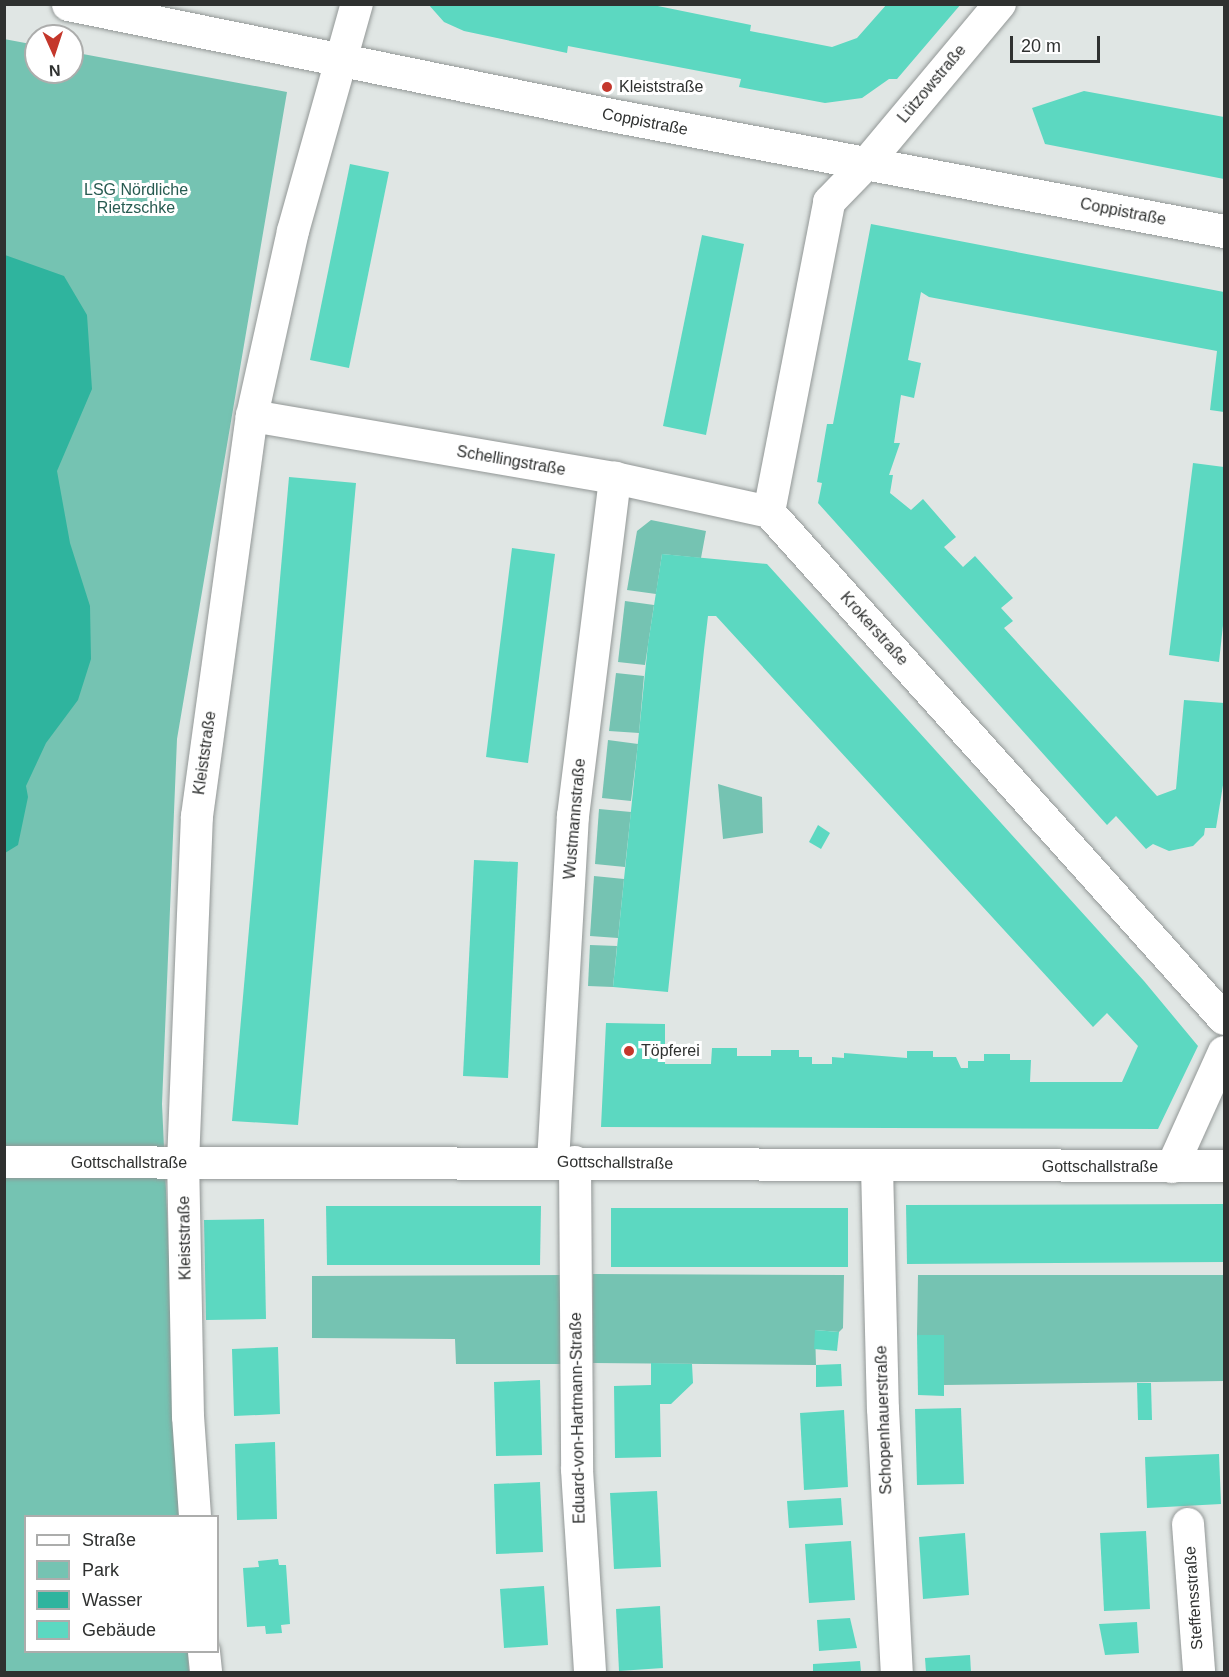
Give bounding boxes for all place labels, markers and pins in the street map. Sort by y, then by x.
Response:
place label: Kleiststraße [619,77,703,97]
marker: Kleiststraße [600,80,614,94]
place label: Töpferei [641,1041,700,1061]
marker: Töpferei [622,1044,636,1058]

